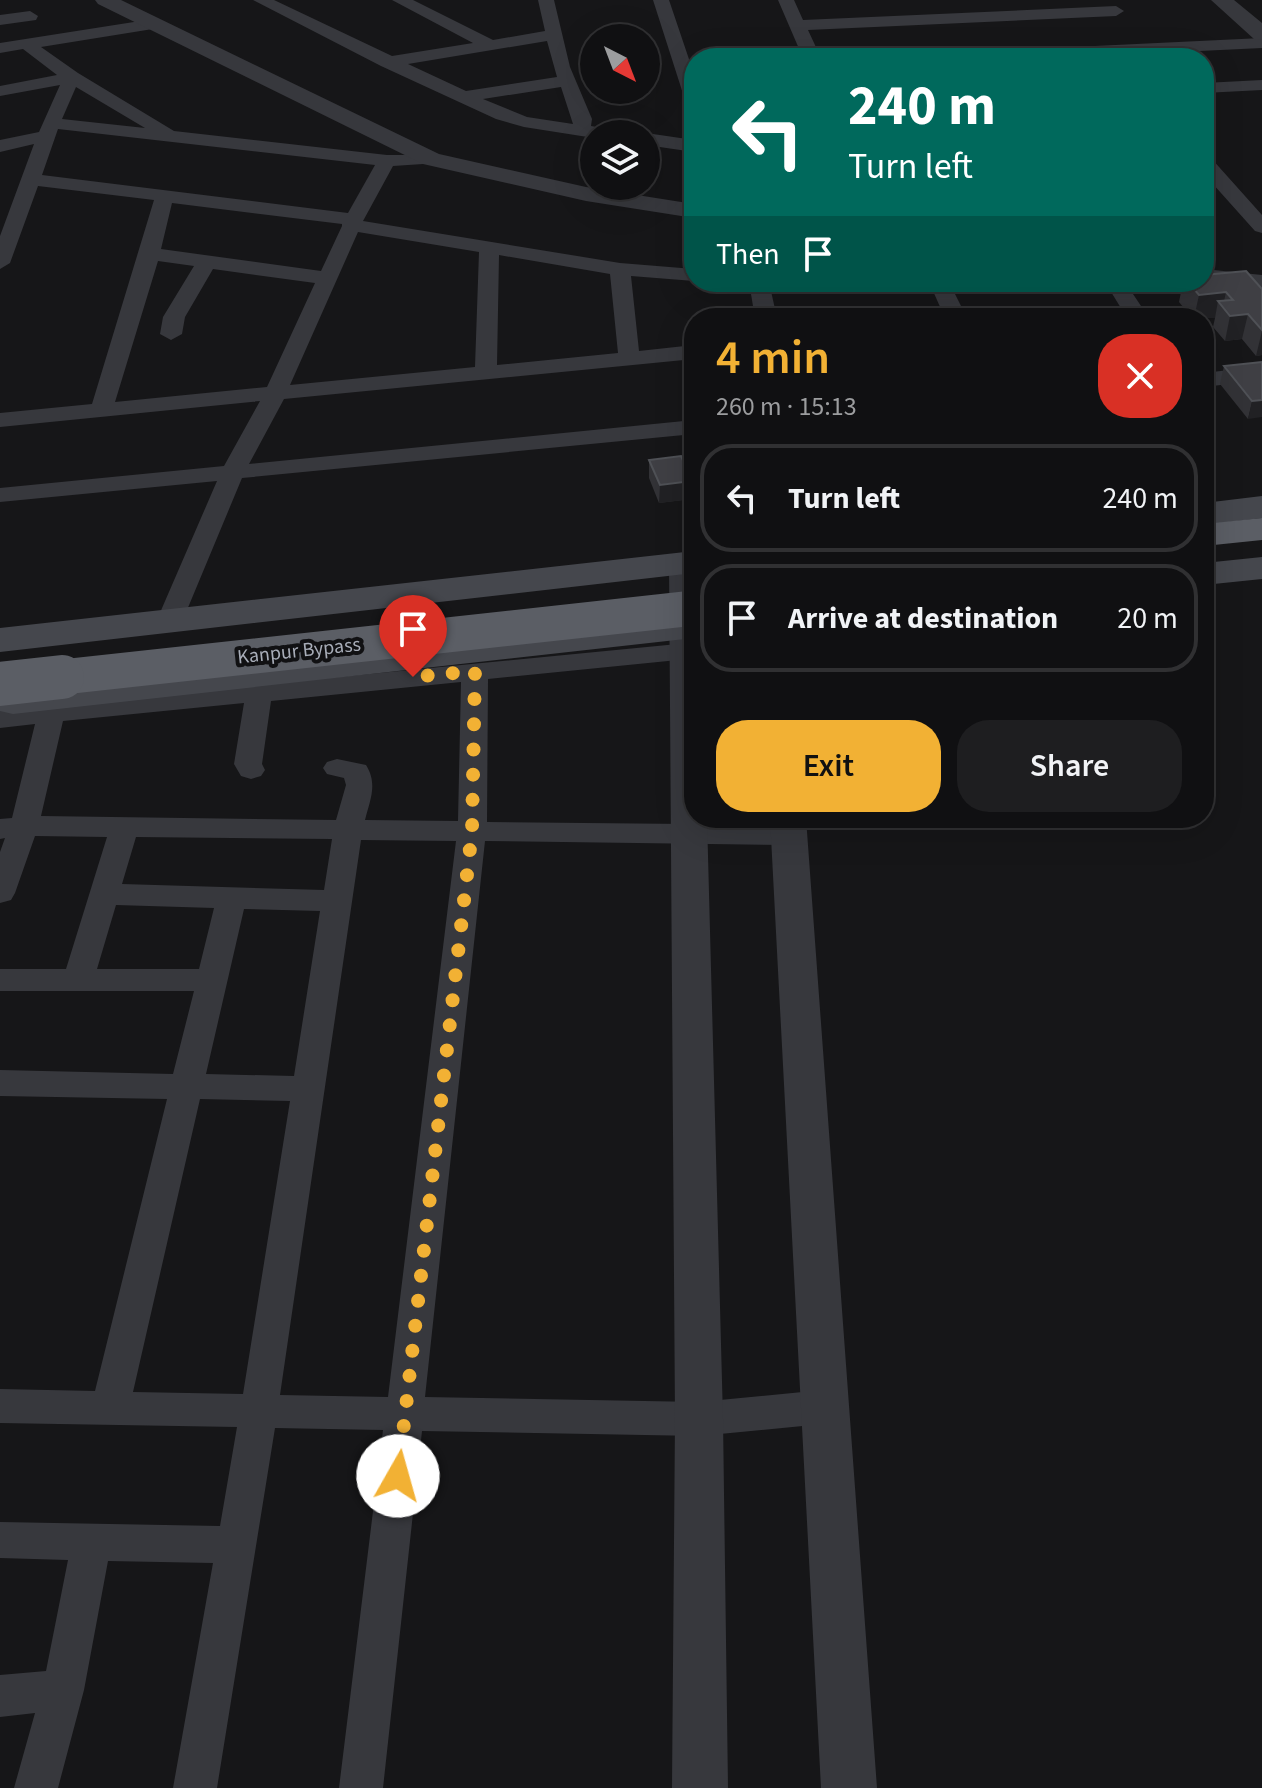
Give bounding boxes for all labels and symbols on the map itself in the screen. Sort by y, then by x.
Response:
north arrow [580,24,660,104]
pin [379,595,447,677]
street label: Kanpur Bypass [236,631,362,671]
position arrow [356,1434,440,1518]

